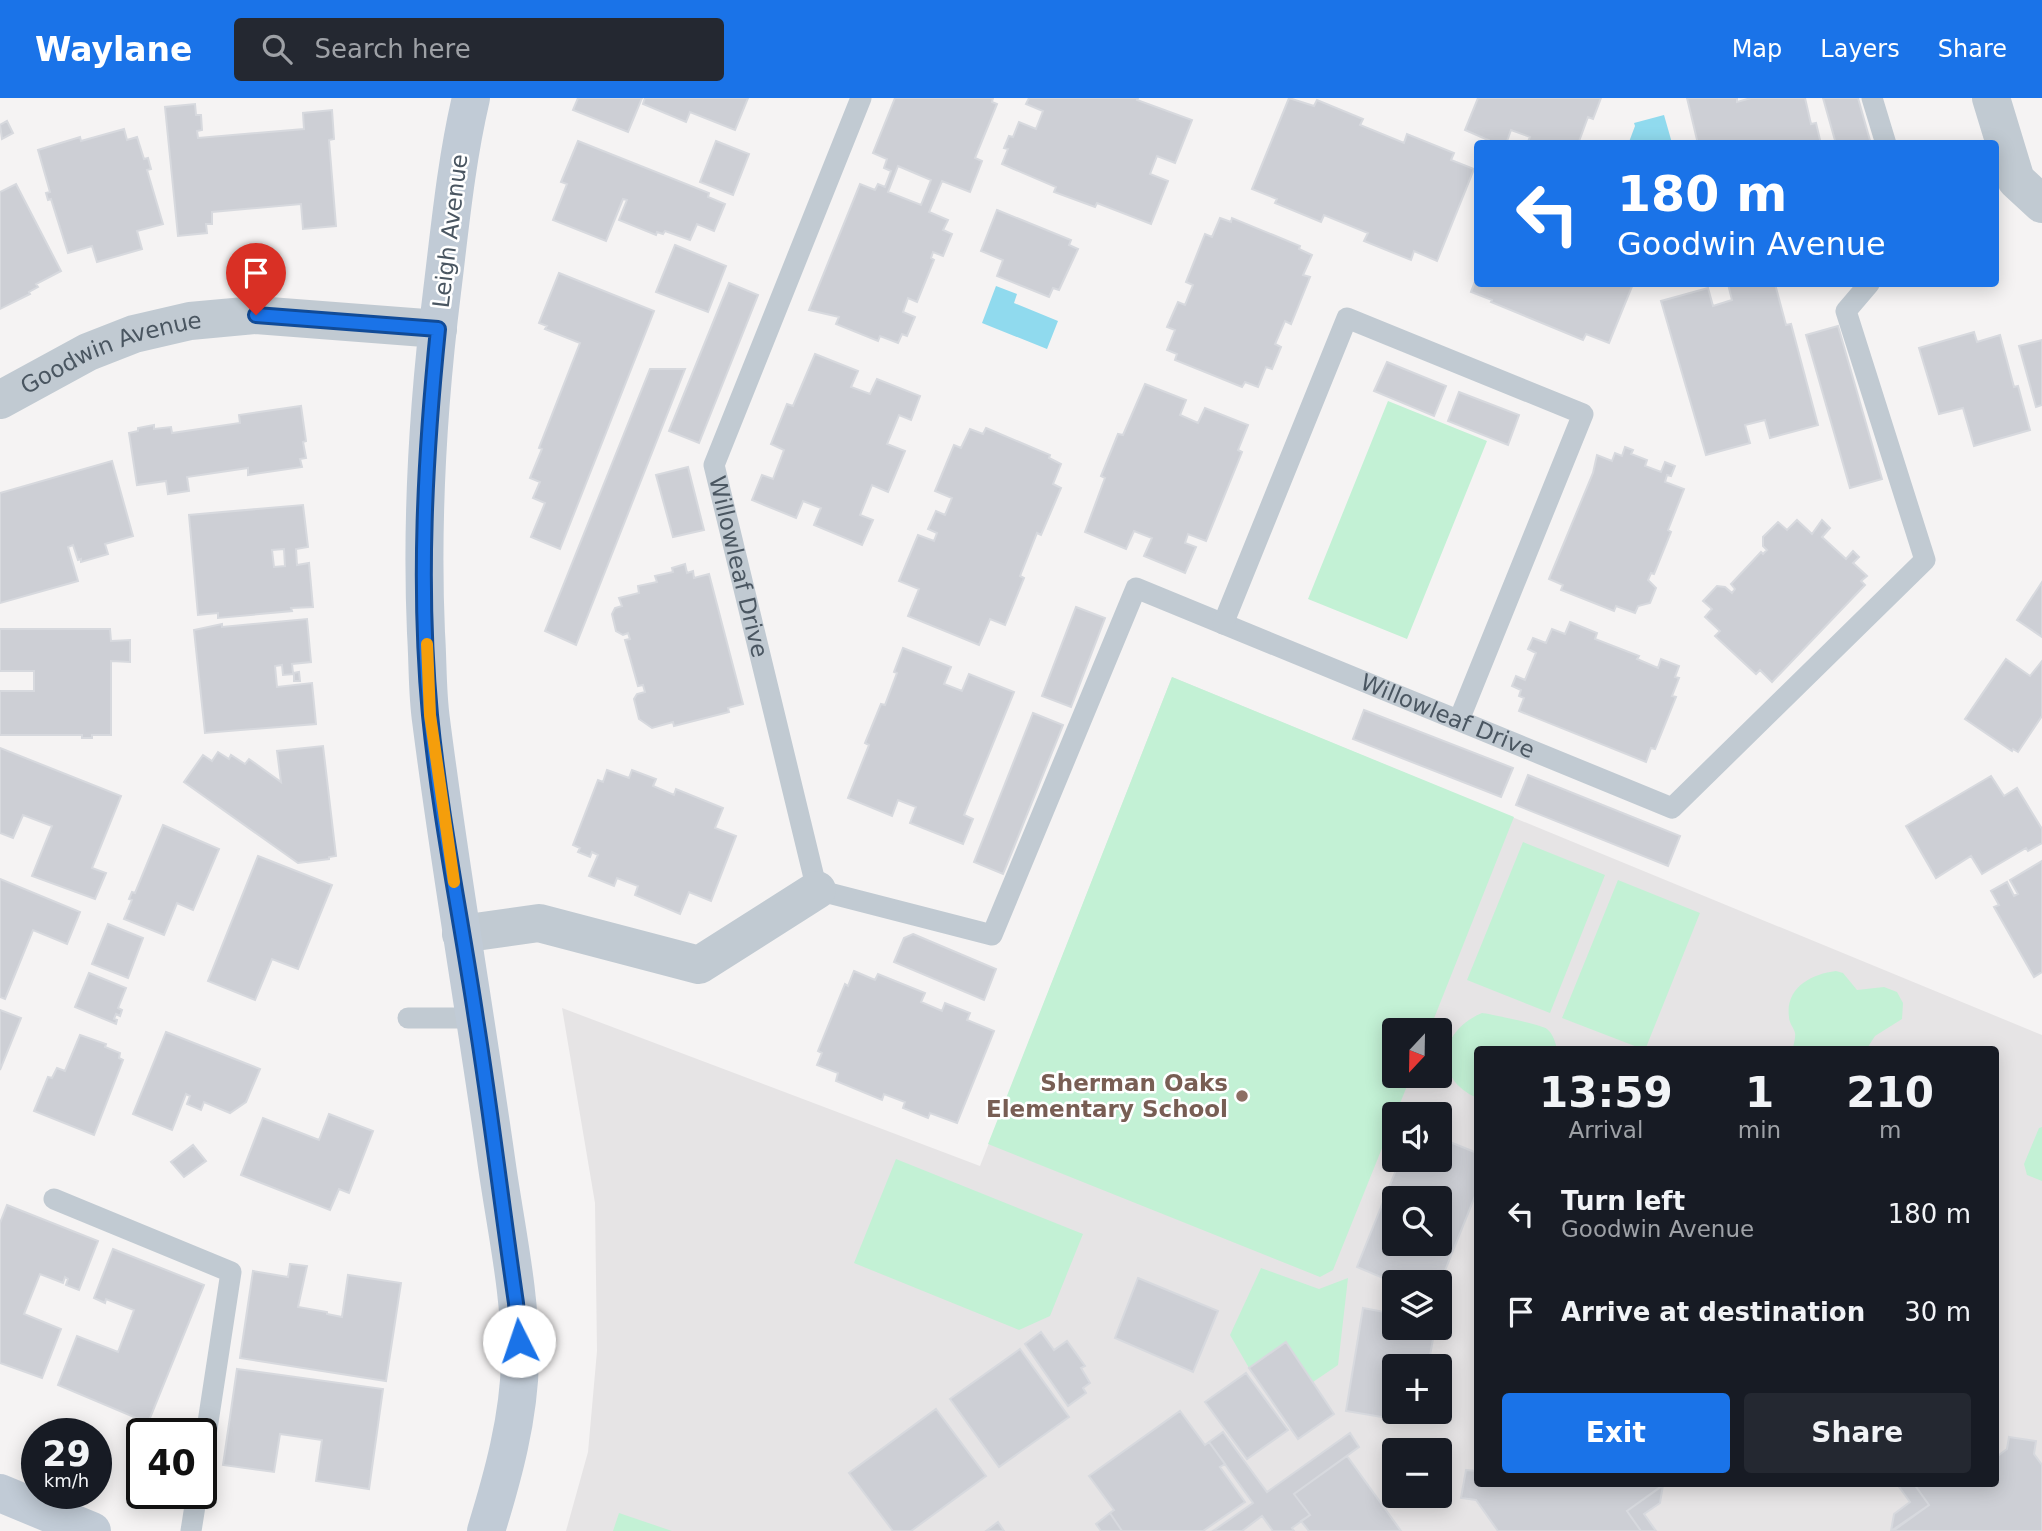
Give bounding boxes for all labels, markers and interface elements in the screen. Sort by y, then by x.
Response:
search box [234,18,724,81]
text: Waylane [35,30,192,69]
icon: search [258,30,296,68]
text: Search here [314,34,471,64]
text: Map [1732,35,1782,63]
text: Layers [1820,35,1900,63]
text: Share [1938,35,2007,63]
street label: Leigh Avenue [428,153,472,309]
text: 180 m [1617,166,1787,223]
icon: left [1502,168,1593,259]
text: Goodwin Avenue [1617,225,1886,263]
pin [226,243,286,315]
icon: arrive [237,254,275,292]
street label: Goodwin Avenue [16,307,203,399]
street label: Willowleaf Drive [704,473,773,660]
street label: Willowleaf Drive [1357,669,1539,763]
north arrow [1382,1018,1452,1088]
map controls [1382,1018,1452,1508]
text: 13:59 [1539,1068,1673,1117]
text: 1 [1745,1068,1774,1117]
text: 210 [1846,1068,1934,1117]
place label: Sherman Oaks Elementary School [986,1070,1228,1122]
marker: Sherman Oaks Elementary School [1234,1088,1250,1104]
button: sound [1382,1102,1452,1172]
text: Arrival [1569,1117,1643,1143]
text: min [1738,1117,1781,1143]
text: m [1879,1117,1901,1143]
button: search [1382,1186,1452,1256]
text: Turn left [1561,1186,1685,1216]
icon: left [1502,1195,1540,1233]
text: 180 m [1888,1199,1971,1229]
text: Goodwin Avenue [1561,1216,1754,1242]
button: layers [1382,1270,1452,1340]
icon: arrive [1502,1293,1540,1331]
text: Arrive at destination [1561,1297,1865,1327]
text: 30 m [1904,1297,1971,1327]
position arrow [482,1304,556,1378]
button: + [1382,1354,1452,1424]
button: Exit [1502,1393,1730,1473]
button: Share [1744,1393,1971,1473]
speed limit sign: 40 [126,1418,217,1509]
text: 29 [42,1434,91,1474]
button: − [1382,1438,1452,1508]
text: km/h [44,1470,89,1491]

